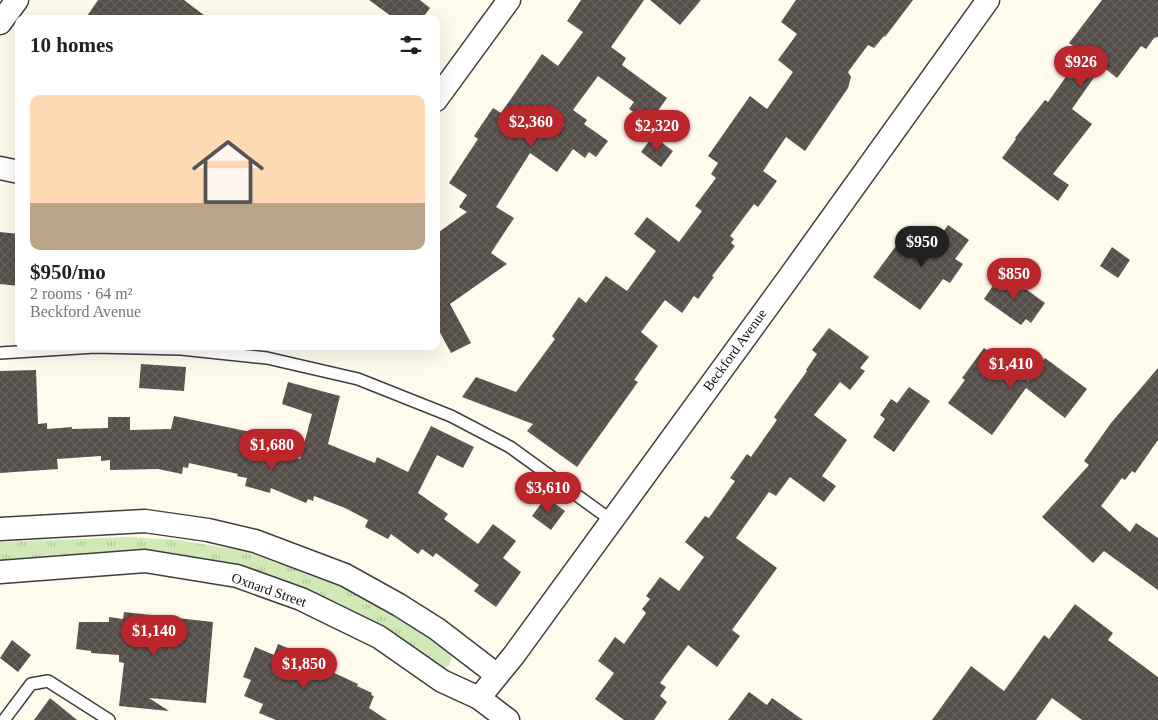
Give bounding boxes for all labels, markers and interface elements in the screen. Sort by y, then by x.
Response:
icon: filters [397,31,425,59]
text: 10 homes [30,33,113,57]
pin: $926 [1051,46,1111,88]
text: $926 [1065,53,1097,70]
pin: $2,360 [490,106,572,148]
pin: $2,320 [616,110,698,152]
text: $2,360 [509,113,553,130]
text: $2,320 [635,117,679,134]
icon: home [183,127,273,217]
pin: $950 [892,226,952,268]
text: $950 [906,233,938,250]
pin: $850 [984,258,1044,300]
text: $950/mo [30,260,106,284]
text: $850 [998,265,1030,282]
text: 2 rooms · 64 m² [30,285,133,302]
text: Beckford Avenue [30,303,141,320]
street label: Beckford Avenue [700,306,770,394]
pin: $1,410 [970,348,1052,390]
text: $1,410 [989,355,1033,372]
pin: $1,680 [231,428,313,471]
text: $1,680 [250,436,294,453]
pin: $3,610 [507,472,589,514]
text: $3,610 [526,479,570,496]
street label: Oxnard Street [230,570,308,610]
pin: $1,140 [113,614,195,657]
text: $1,140 [132,622,176,639]
pin: $1,850 [263,648,345,690]
text: $1,850 [282,655,326,672]

